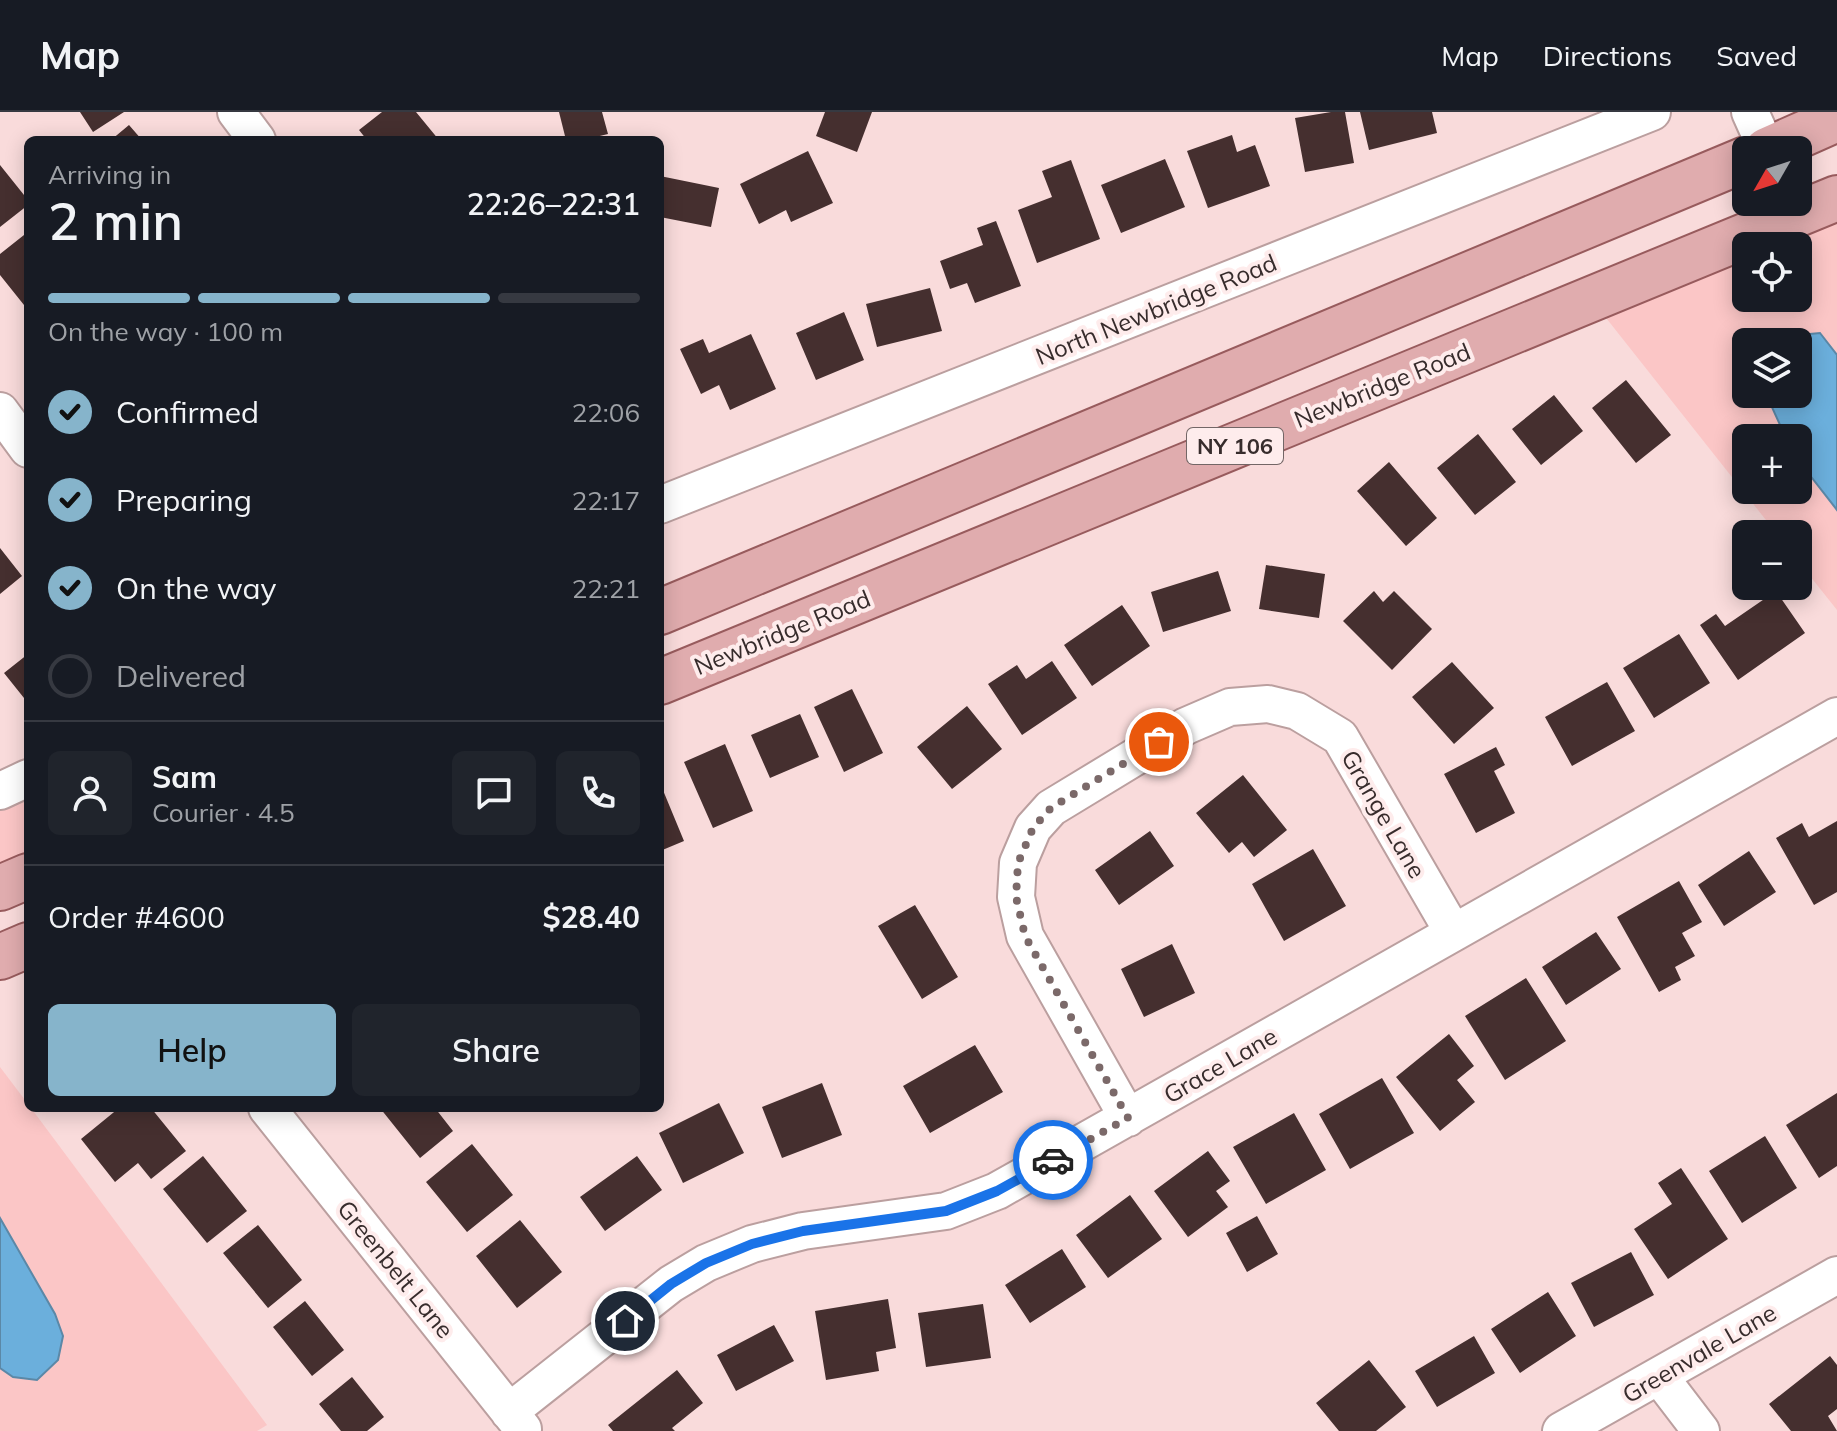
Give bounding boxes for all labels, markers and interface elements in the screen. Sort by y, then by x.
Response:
text: Map [40,31,120,79]
text: Map [1441,38,1499,73]
text: Directions [1543,38,1672,73]
text: Saved [1716,38,1797,73]
north arrow [1732,136,1812,216]
map controls [1732,136,1812,600]
text: Arriving in [48,158,171,191]
text: 22:26–22:31 [467,185,640,223]
text: 2 min [48,188,183,253]
button: locate [1732,232,1812,312]
street label: North Newbridge Road [1031,247,1281,371]
text: On the way · 100 m [48,315,283,348]
button: layers [1732,328,1812,408]
street label: Newbridge Road [1289,336,1475,434]
icon: check [48,390,92,434]
text: Confirmed [116,393,259,431]
text: 22:06 [572,396,640,429]
button: + [1732,424,1812,504]
road number: NY 106 [1187,428,1283,464]
icon: check [48,478,92,522]
text: Preparing [116,481,252,519]
text: 22:17 [572,484,640,517]
button: − [1732,520,1812,600]
icon: check [48,566,92,610]
text: On the way [116,569,276,607]
text: 22:21 [572,572,640,605]
street label: Newbridge Road [689,583,875,681]
text: Delivered [116,657,246,695]
pin [1125,708,1193,776]
icon: bag [1137,720,1181,764]
street label: Grange Lane [1335,745,1433,883]
button: person [48,751,132,835]
button: chat [452,751,536,835]
button: phone [556,751,640,835]
text: Sam [152,758,217,796]
text: Courier · 4.5 [152,796,295,829]
text: Order #4600 [48,898,225,936]
text: $28.40 [543,898,640,936]
button: Help [48,1004,336,1096]
button: Share [352,1004,640,1096]
street label: Grace Lane [1158,1020,1282,1110]
courier [1013,1120,1093,1200]
icon: car [1031,1138,1075,1182]
street label: Greenbelt Lane [331,1194,461,1344]
pin [591,1287,659,1355]
street label: Greenvale Lane [1617,1297,1781,1409]
icon: home [603,1299,647,1343]

